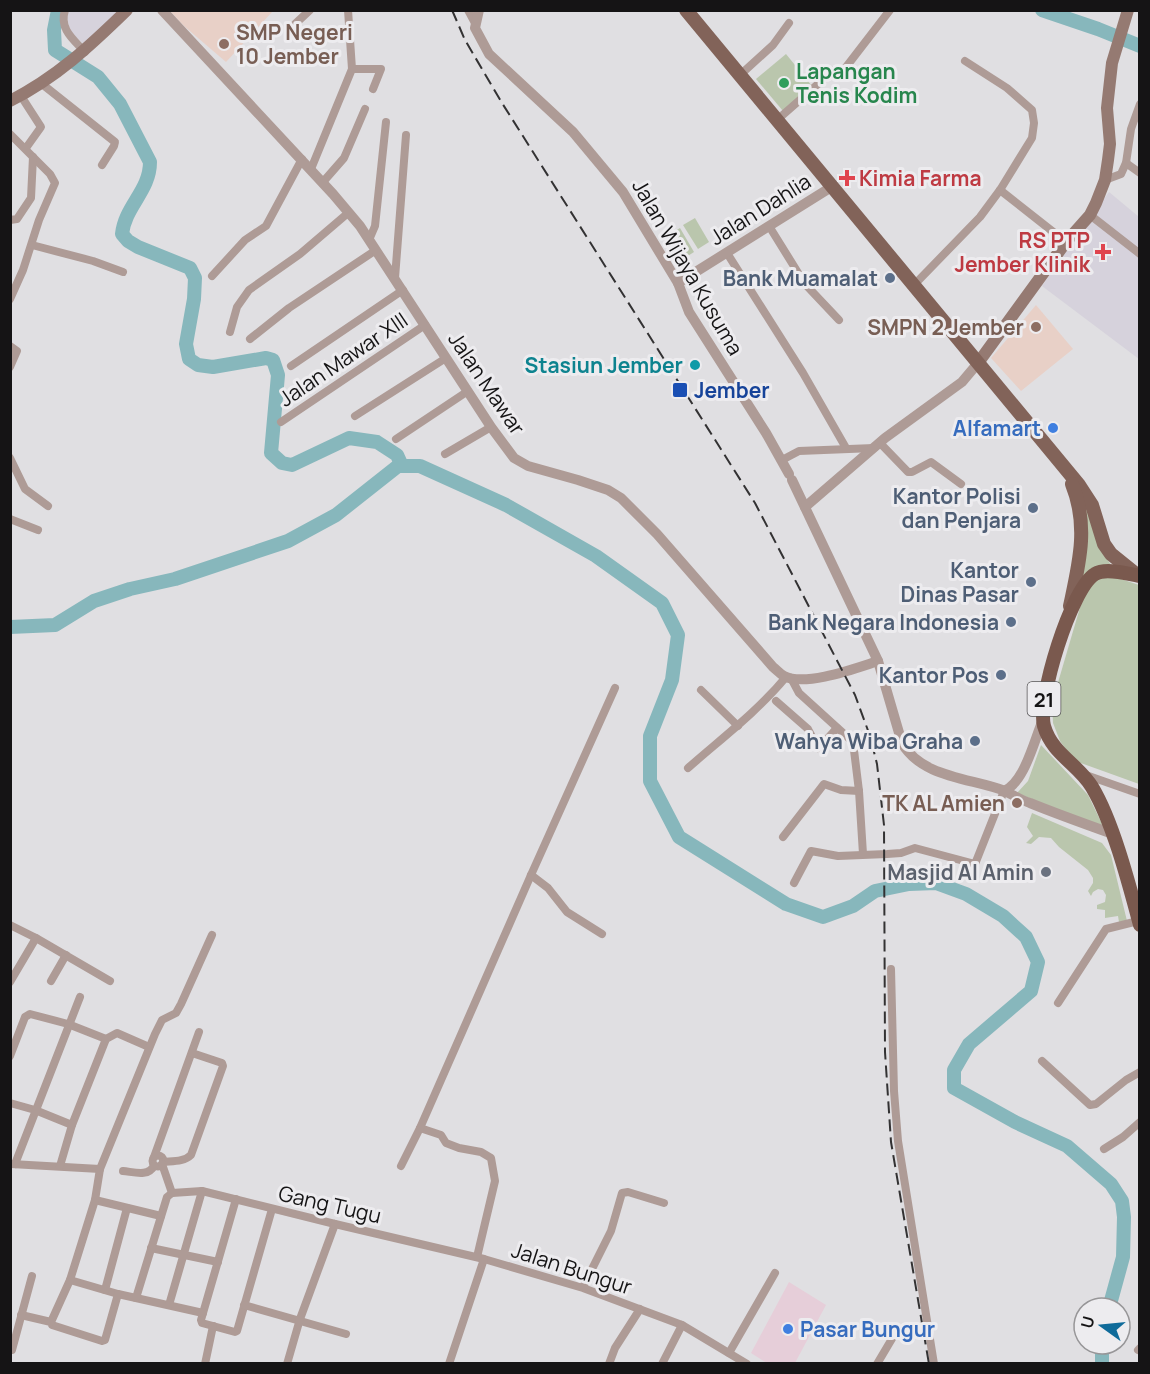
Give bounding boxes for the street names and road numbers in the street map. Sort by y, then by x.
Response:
street label: Jalan Dahlia [704,167,816,251]
street label: Jalan Wijaya Kusuma [626,174,750,360]
street label: Jalan Mawar XIII [273,305,413,413]
street label: Jalan Mawar [442,326,532,440]
road number: 21 [1028,682,1060,716]
street label: Gang Tugu [276,1179,384,1229]
street label: Jalan Bungur [508,1235,636,1301]

